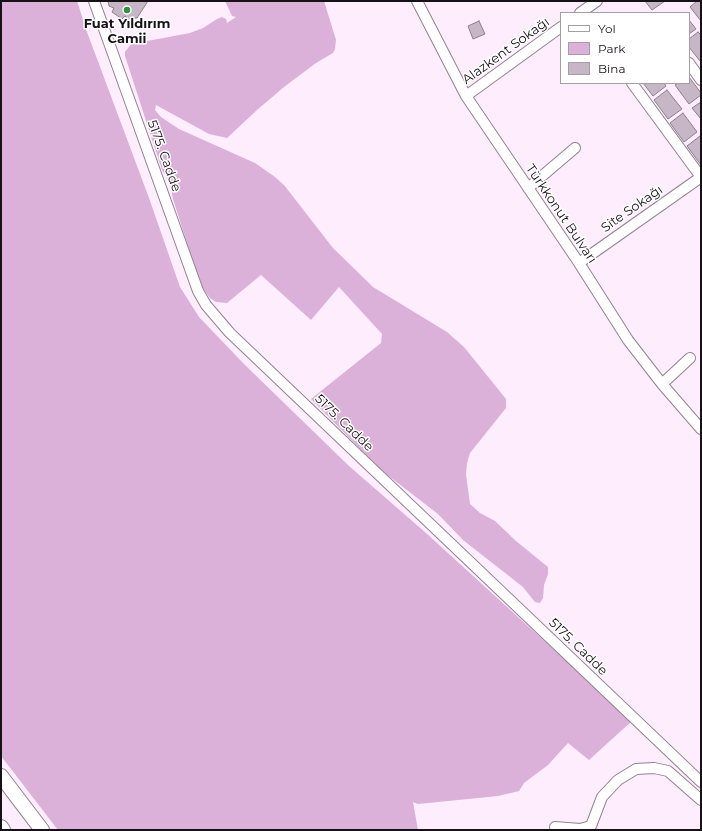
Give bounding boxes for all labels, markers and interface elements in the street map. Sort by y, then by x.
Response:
marker: Fuat Yıldırım Camii [122,5,132,15]
legend [560,12,690,84]
street label: Alazkent Sokağı [459,14,553,88]
place label: Fuat Yıldırım Camii [84,16,170,47]
text: Yol [598,21,616,36]
text: Park [598,41,625,56]
text: Bina [598,61,625,76]
street label: 5175. Cadde [144,118,184,194]
street label: Türkkonut Bulvarı [522,162,600,266]
street label: Site Sokağı [598,182,666,236]
street label: 5175. Cadde [312,391,376,455]
street label: 5175. Cadde [546,615,610,679]

